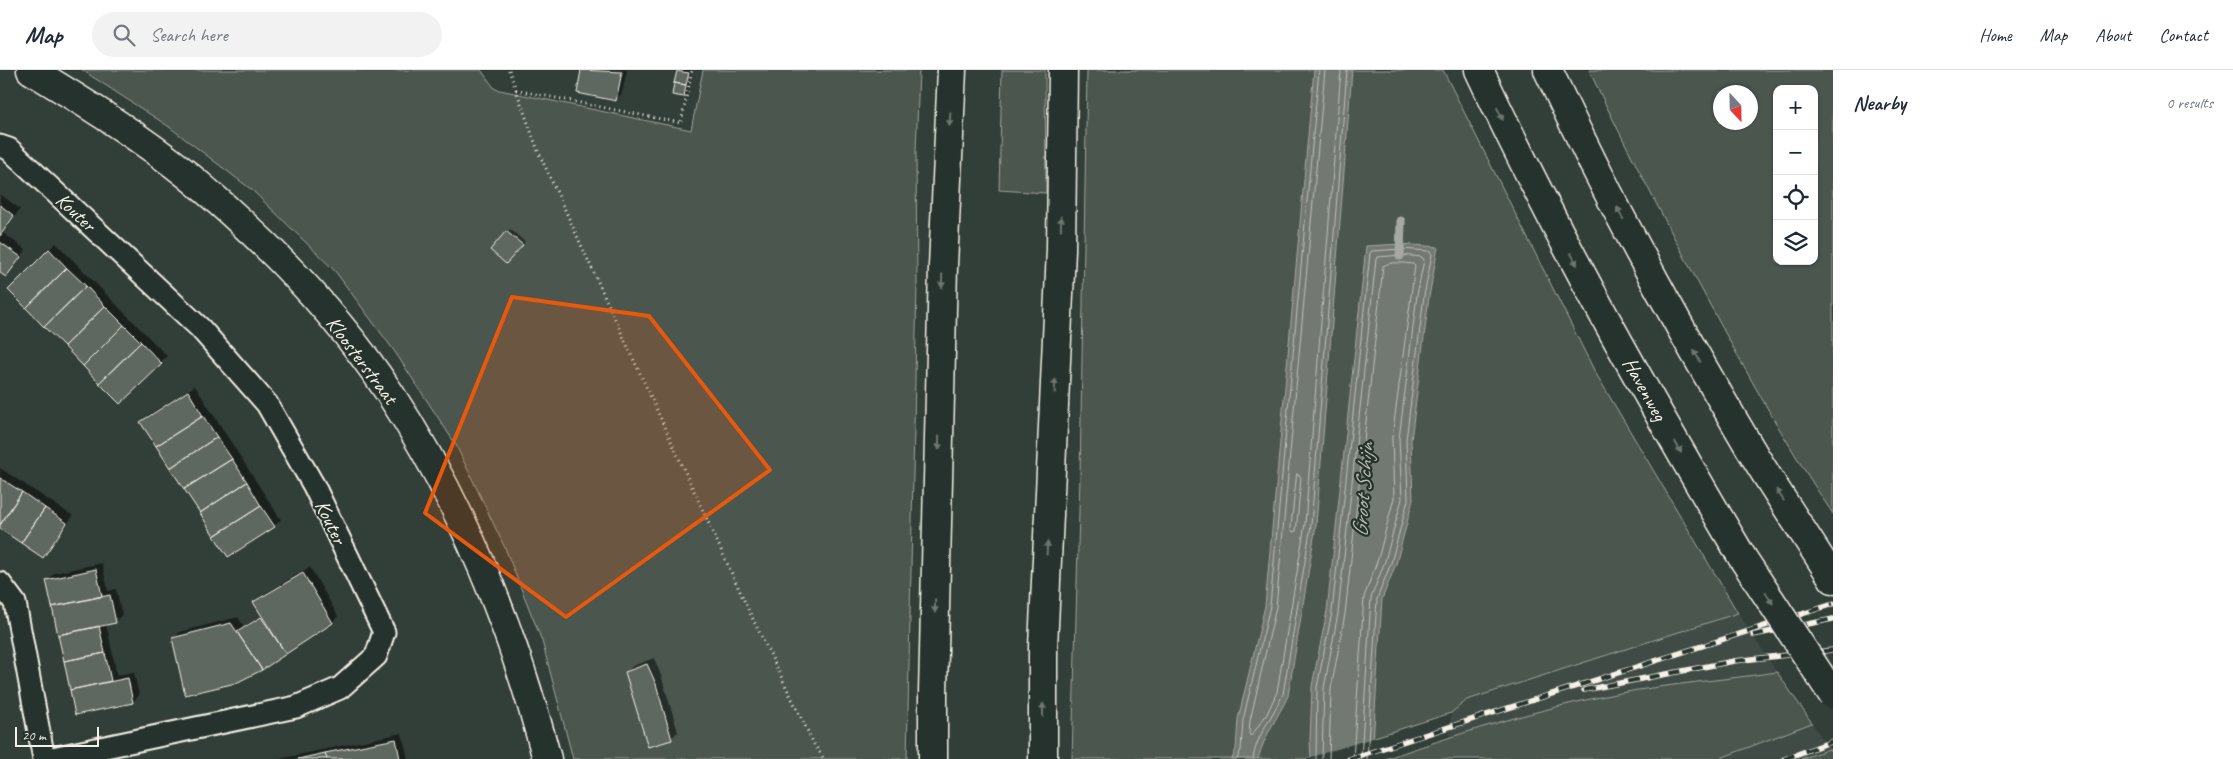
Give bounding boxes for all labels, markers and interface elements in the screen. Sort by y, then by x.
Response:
search box [92,12,442,57]
text: Map [25,20,62,50]
icon: search [110,21,138,49]
text: Search here [150,23,228,47]
text: Home [1979,24,2012,46]
text: Map [2040,24,2067,46]
text: About [2095,24,2131,46]
text: Contact [2159,24,2208,46]
north arrow [1713,85,1758,130]
map controls [1773,85,1818,265]
button: + [1773,85,1818,130]
text: Nearby [1853,90,1906,116]
text: 0 results [2166,93,2213,113]
one-way arrow [1496,107,1504,121]
one-way arrow [945,111,953,127]
button: − [1773,130,1818,175]
button: locate [1773,175,1818,220]
street label: Kouter [50,187,103,238]
one-way arrow [1616,206,1624,220]
one-way arrow [1057,215,1065,231]
button: layers [1773,220,1818,265]
one-way arrow [1569,252,1578,266]
one-way arrow [938,273,946,289]
street label: Kloosterstraat [320,311,405,411]
one-way arrow [1693,349,1701,363]
street label: Havenweg [1617,353,1674,427]
one-way arrow [1051,377,1059,393]
one-way arrow [934,436,942,452]
water label: Groot Schijn [1346,440,1380,538]
one-way arrow [1674,440,1682,454]
one-way arrow [1776,489,1785,502]
street label: Kouter [309,496,353,550]
one-way arrow [1044,540,1052,556]
one-way arrow [1764,591,1774,604]
one-way arrow [931,598,939,614]
one-way arrow [1039,702,1047,718]
scale bar [15,724,99,747]
text: 20 m [22,727,46,744]

